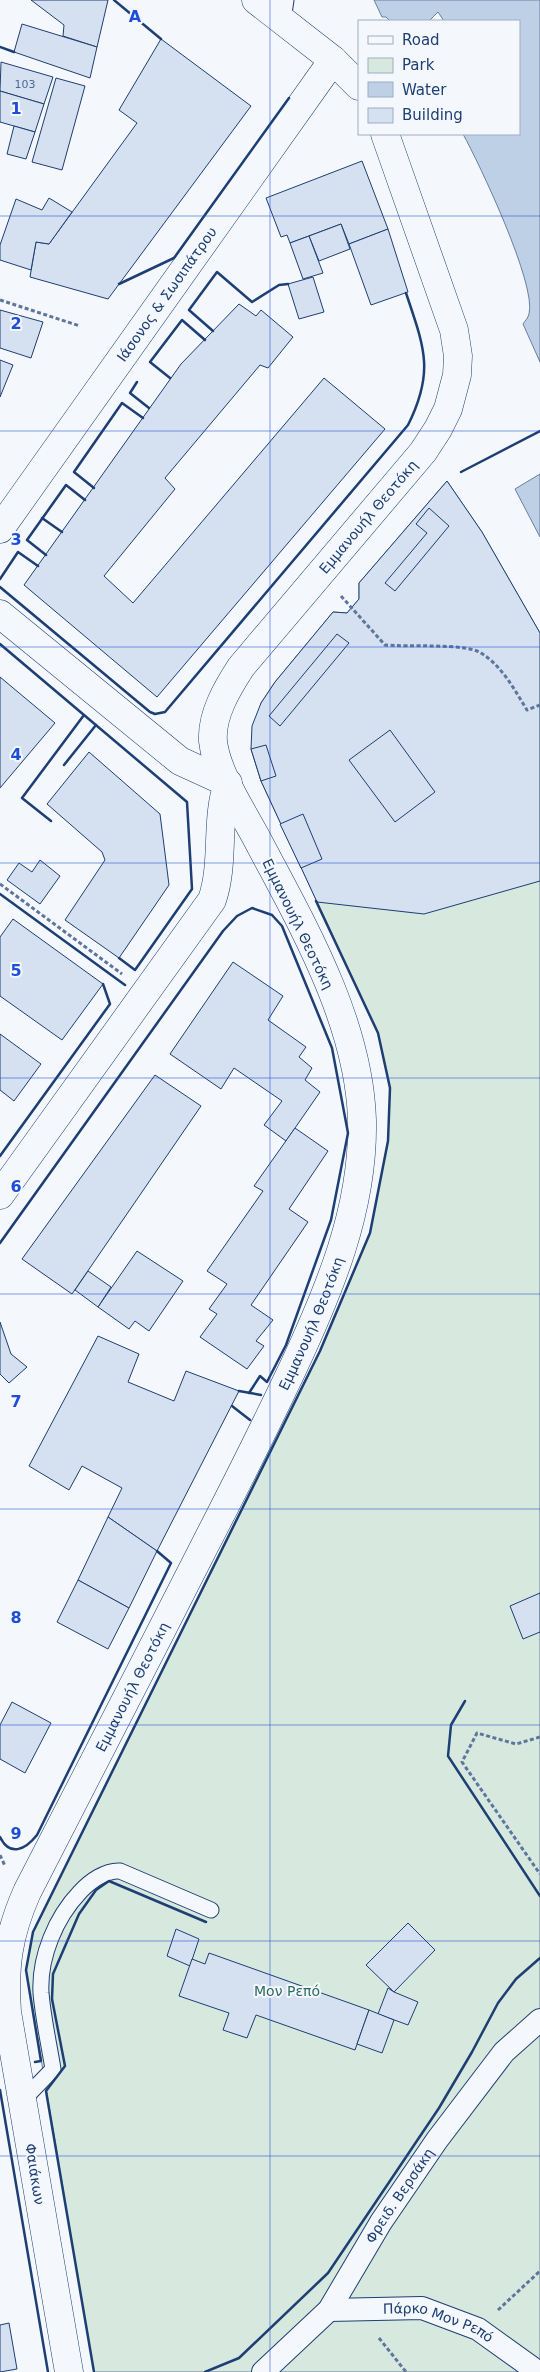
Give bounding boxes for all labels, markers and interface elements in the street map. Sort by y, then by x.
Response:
text: A [129,7,142,26]
legend [358,20,520,135]
text: Road [402,31,440,49]
text: Park [402,56,435,74]
house number: 103 [15,78,36,91]
text: Water [402,81,447,99]
text: 1 [10,99,22,118]
text: Building [402,106,463,124]
street label: Ιάσονος & Σωσιπάτρου [114,224,220,365]
text: 2 [10,314,22,333]
street label: Εμμανουήλ Θεοτόκη [316,457,421,577]
text: 3 [10,530,22,549]
text: 4 [10,745,22,764]
street label: Εμμανουήλ Θεοτόκη [259,856,337,992]
text: 5 [10,961,22,980]
text: 6 [10,1177,22,1196]
street label: Εμμανουήλ Θεοτόκη [276,1255,346,1393]
text: 7 [10,1392,22,1411]
text: 8 [10,1608,22,1627]
street label: Εμμανουήλ Θεοτόκη [93,1619,172,1754]
text: 9 [10,1824,22,1843]
park label: Μον Ρεπό [254,1983,320,1999]
street label: Φαιάκων [22,2142,48,2206]
street label: Φρειδ. Βερσάκη [362,2145,437,2246]
street label: Πάρκο Μον Ρεπό [383,2300,497,2345]

